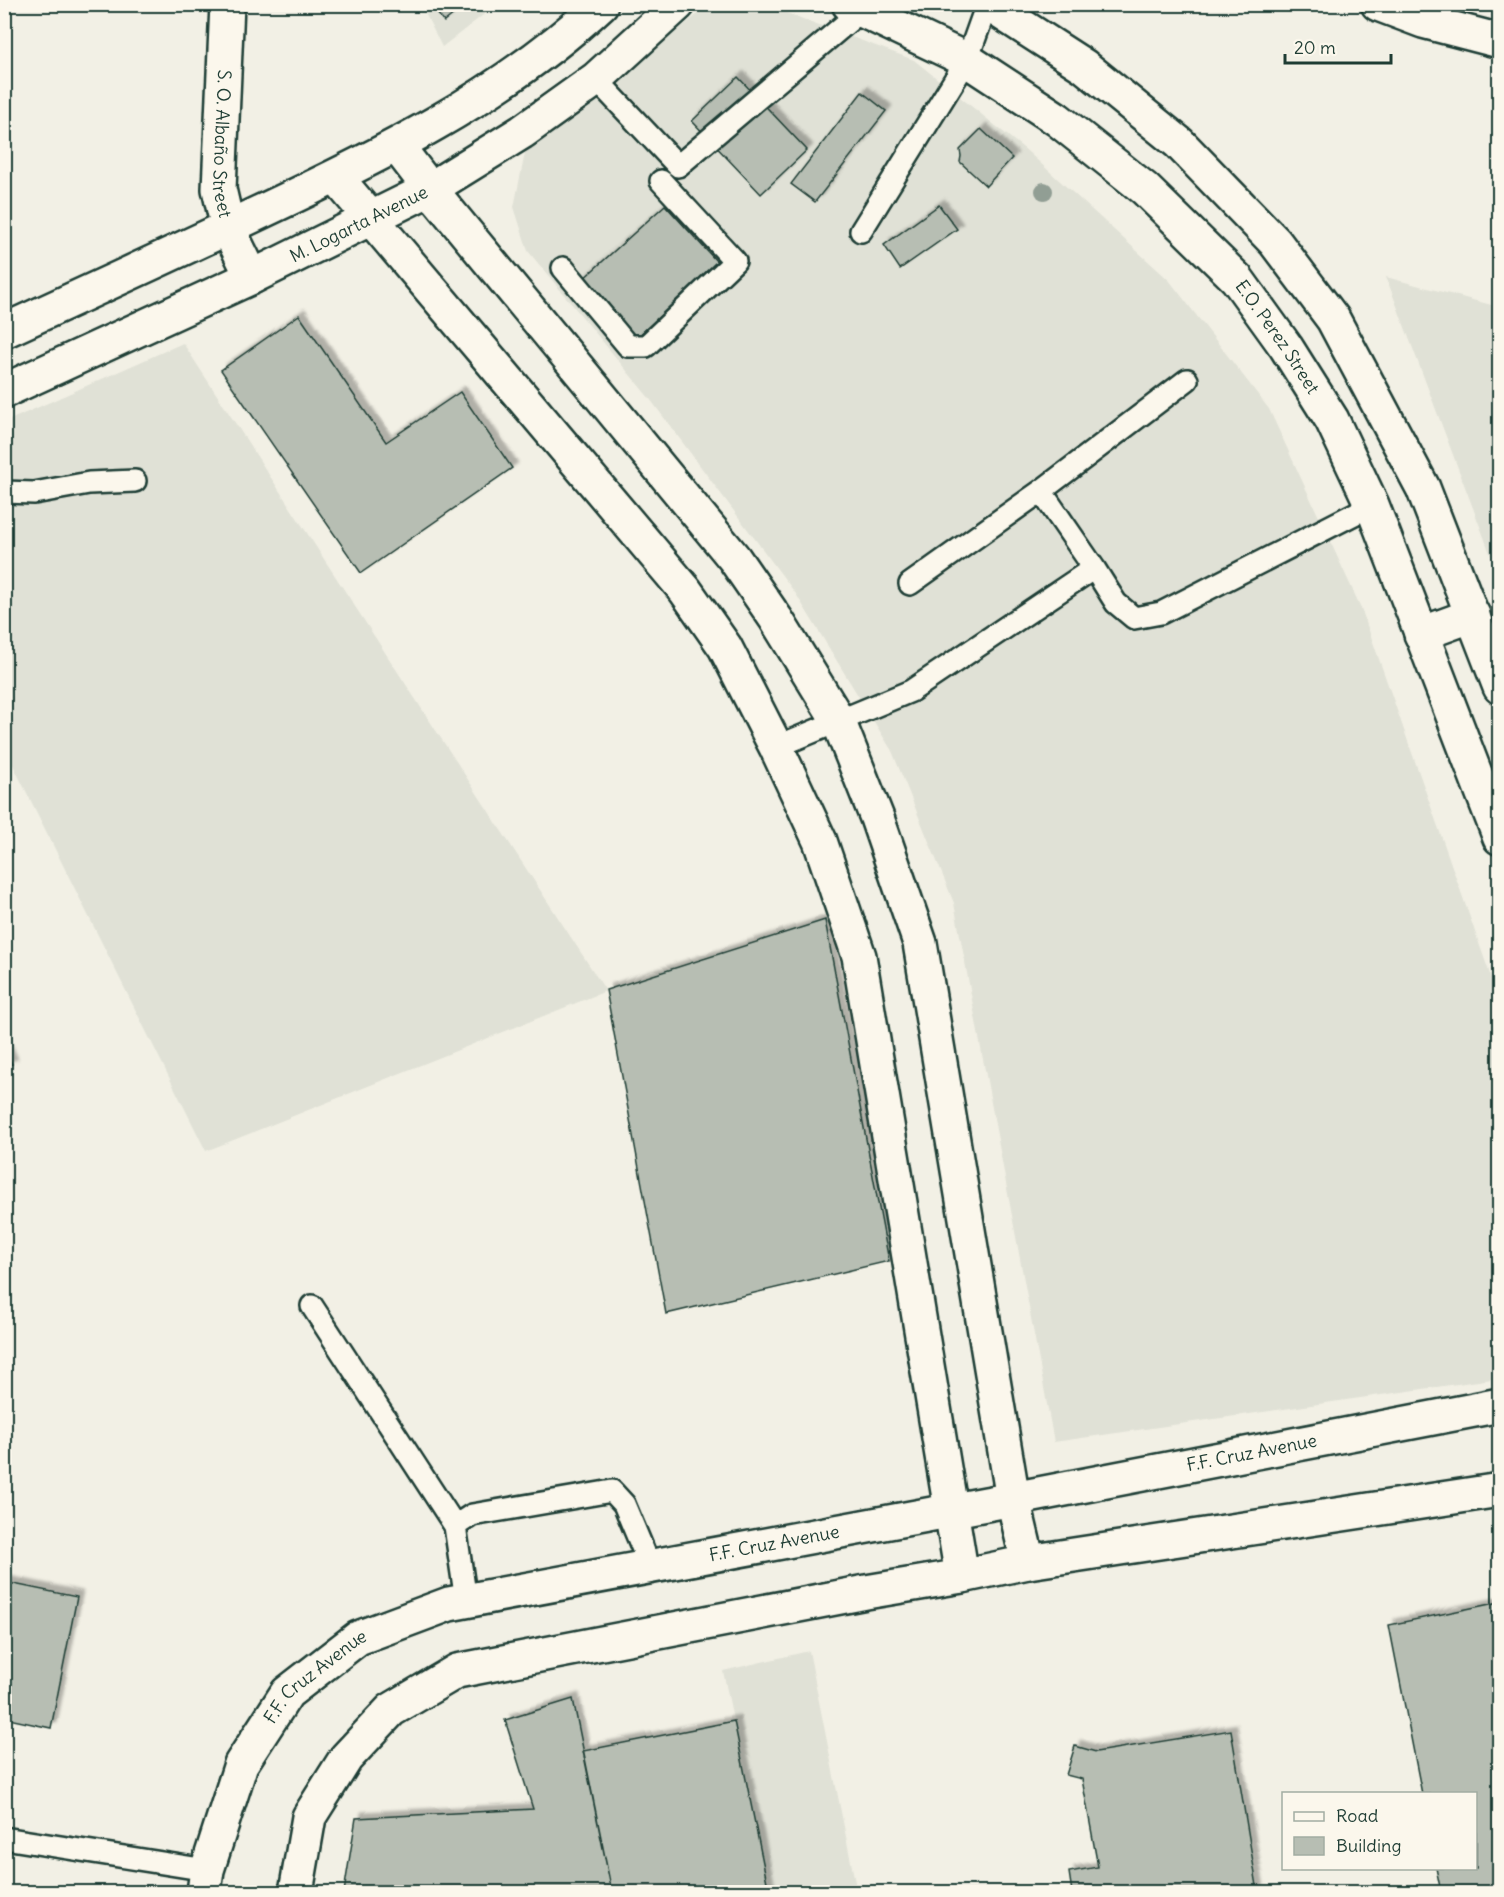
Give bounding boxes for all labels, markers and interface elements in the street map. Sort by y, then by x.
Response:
scale bar [1285,27,1392,65]
text: 20 m [1294,36,1336,59]
street label: S. O. Albaño Street [208,69,237,220]
street label: M. Logarta Avenue [286,180,431,268]
street label: E.O. Perez Street [1230,275,1325,398]
street label: F.F. Cruz Avenue [1185,1429,1319,1476]
street label: F.F. Cruz Avenue [707,1520,841,1566]
street label: F.F. Cruz Avenue [258,1624,369,1728]
legend [1282,1792,1477,1870]
text: Road [1336,1804,1379,1827]
text: Building [1336,1834,1401,1857]

